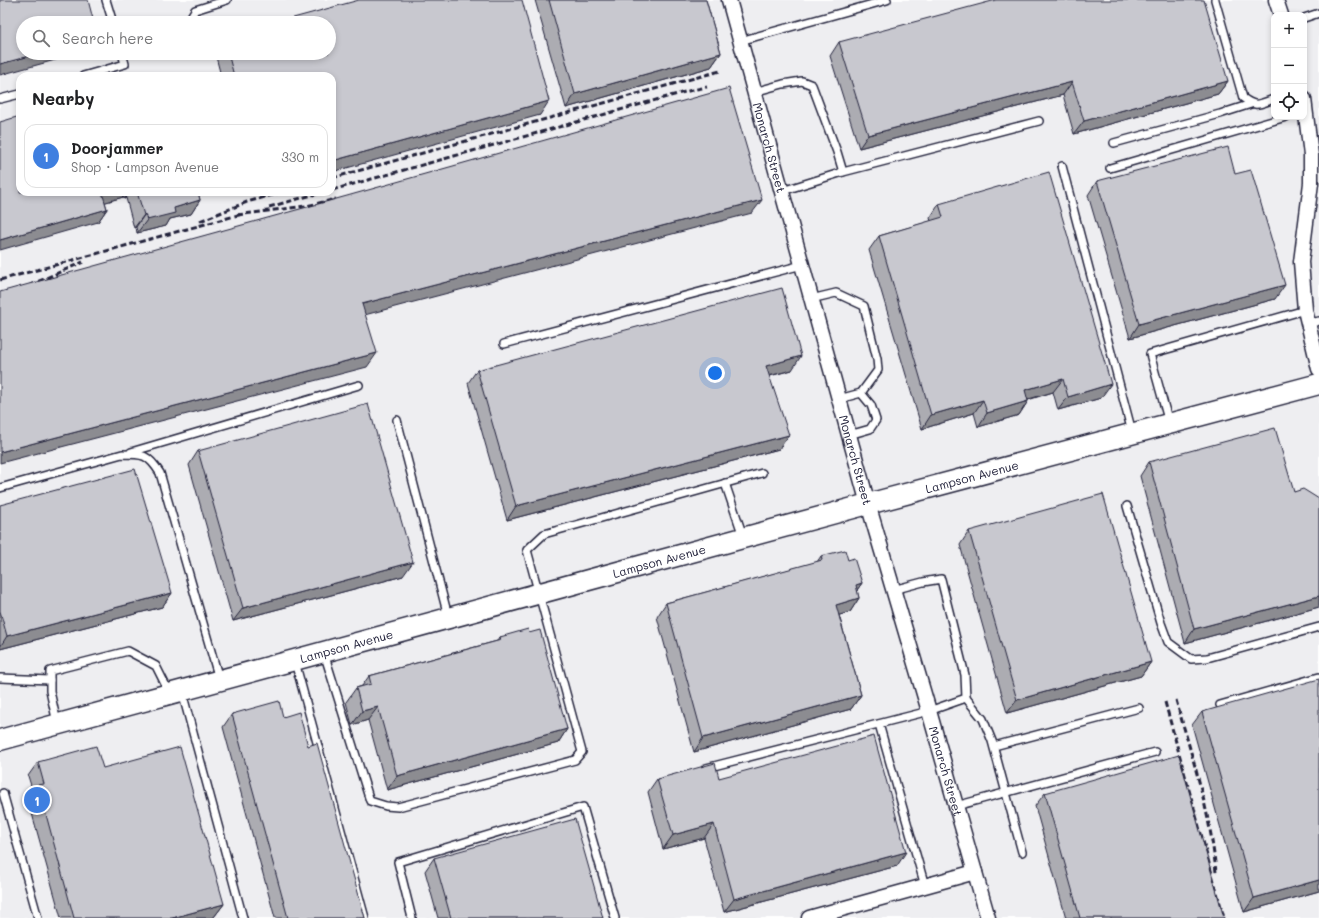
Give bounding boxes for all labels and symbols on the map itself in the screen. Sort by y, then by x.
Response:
street label: Monarch Street [750,101,790,194]
your location [705,363,725,383]
street label: Monarch Street [836,413,876,507]
street label: Lampson Avenue [924,456,1020,496]
street label: Lampson Avenue [611,541,707,581]
street label: Lampson Avenue [298,626,395,666]
street label: Monarch Street [926,724,967,818]
pin: 1 [24,785,50,815]

